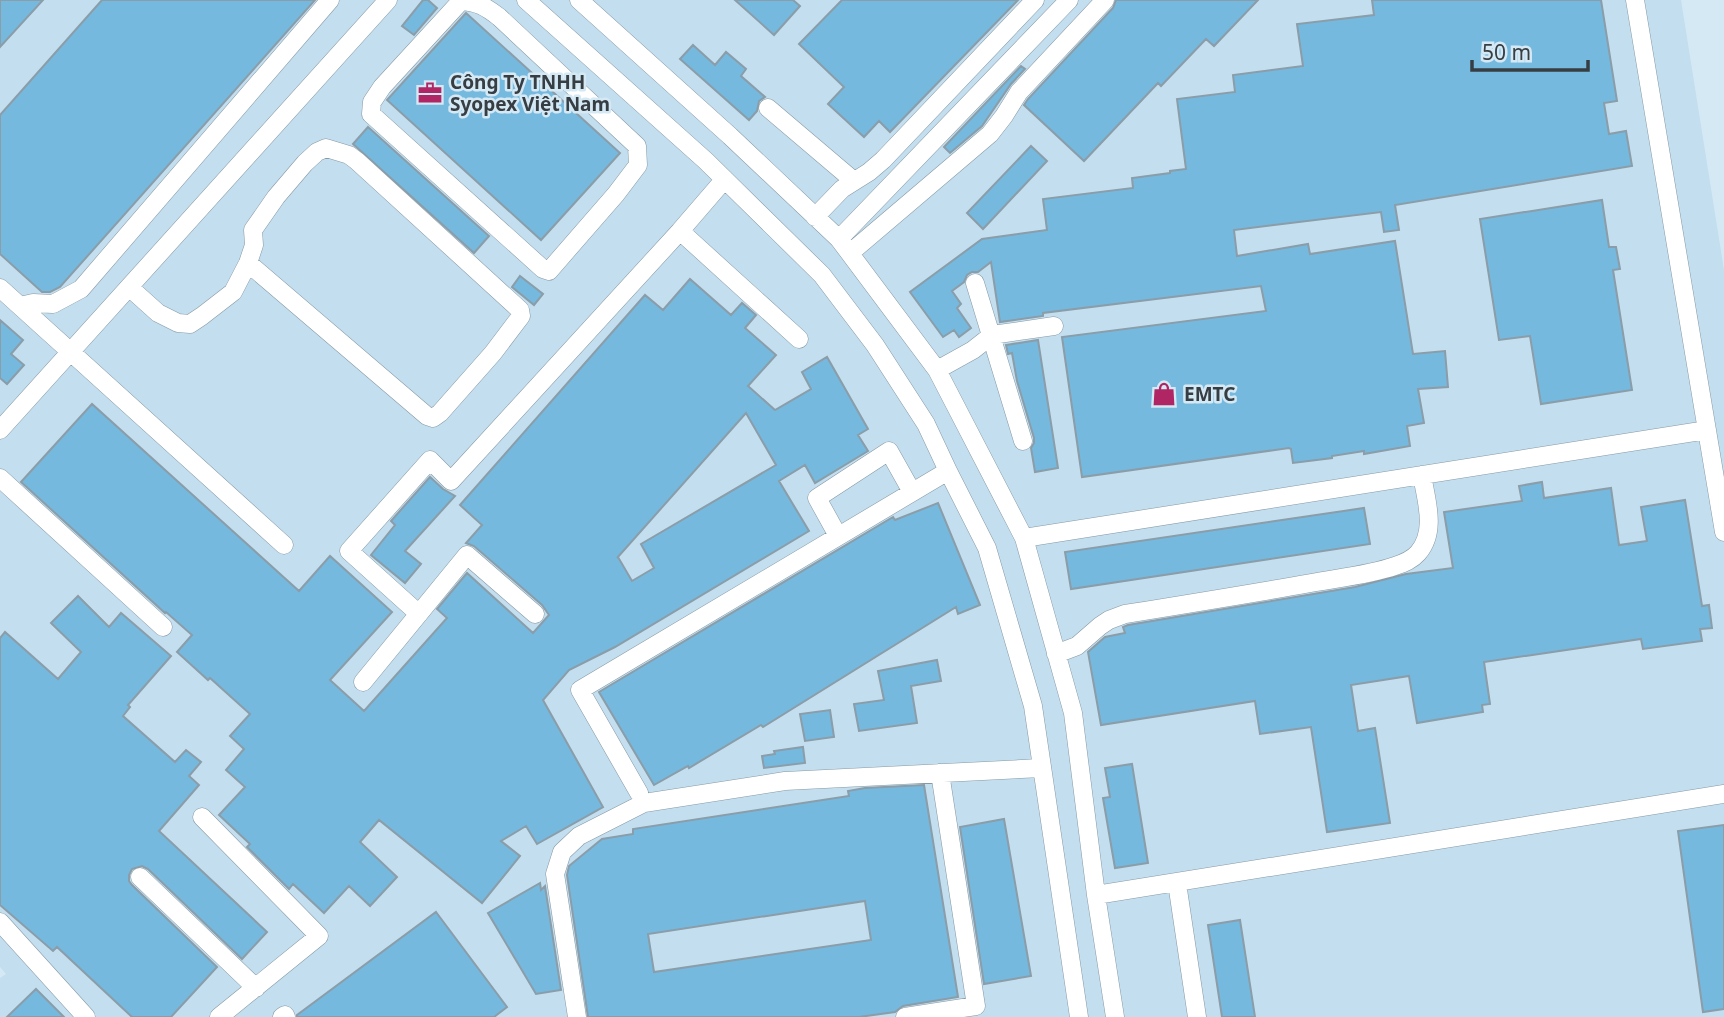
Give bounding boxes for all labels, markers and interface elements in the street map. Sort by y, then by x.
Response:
scale bar [1472,28,1588,72]
text: 50 m [1482,38,1531,66]
place label: Công Ty TNHH Syopex Việt Nam [450,69,610,117]
office icon: Công Ty TNHH Syopex Việt Nam [416,79,444,107]
shop icon: EMTC [1150,380,1178,408]
place label: EMTC [1184,381,1235,407]

